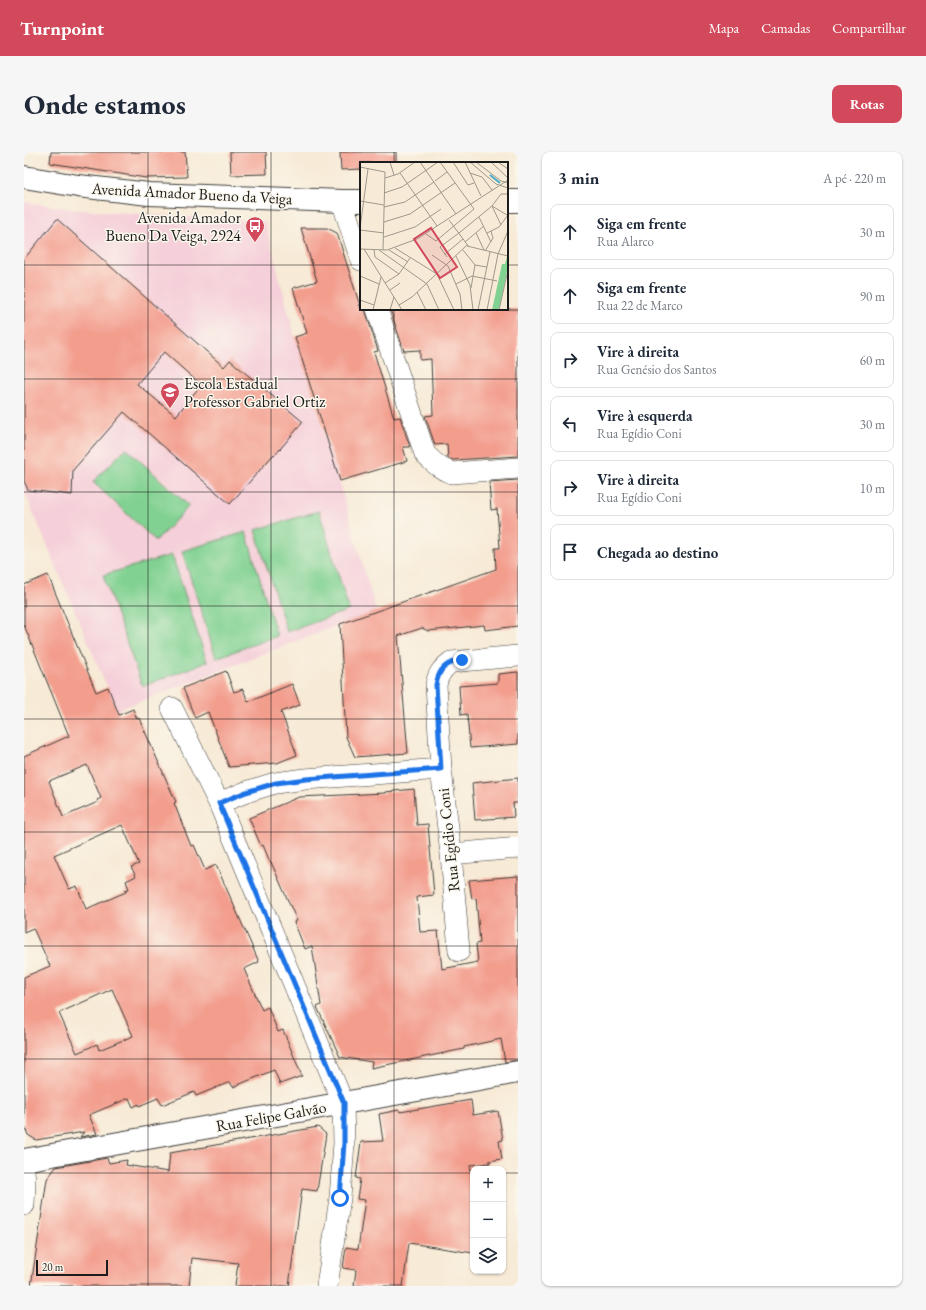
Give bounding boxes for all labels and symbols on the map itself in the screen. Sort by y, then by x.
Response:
inset map [360,162,508,310]
street label: Avenida Amador Bueno da Veiga [90,178,294,209]
place label: Avenida Amador Bueno Da Veiga, 2924 [105,207,242,246]
bus stop icon: Avenida Amador Bueno Da Veiga, 2924 [244,215,266,243]
place label: Escola Estadual Professor Gabriel Ortiz [184,373,325,412]
school or university icon: Escola Estadual Professor Gabriel Ortiz [159,381,181,409]
route end [453,651,471,669]
street label: Rua Egídio Coni [433,787,464,893]
street label: Rua Felipe Galvão [214,1096,328,1137]
route start [331,1189,349,1207]
scale bar [36,1258,108,1277]

